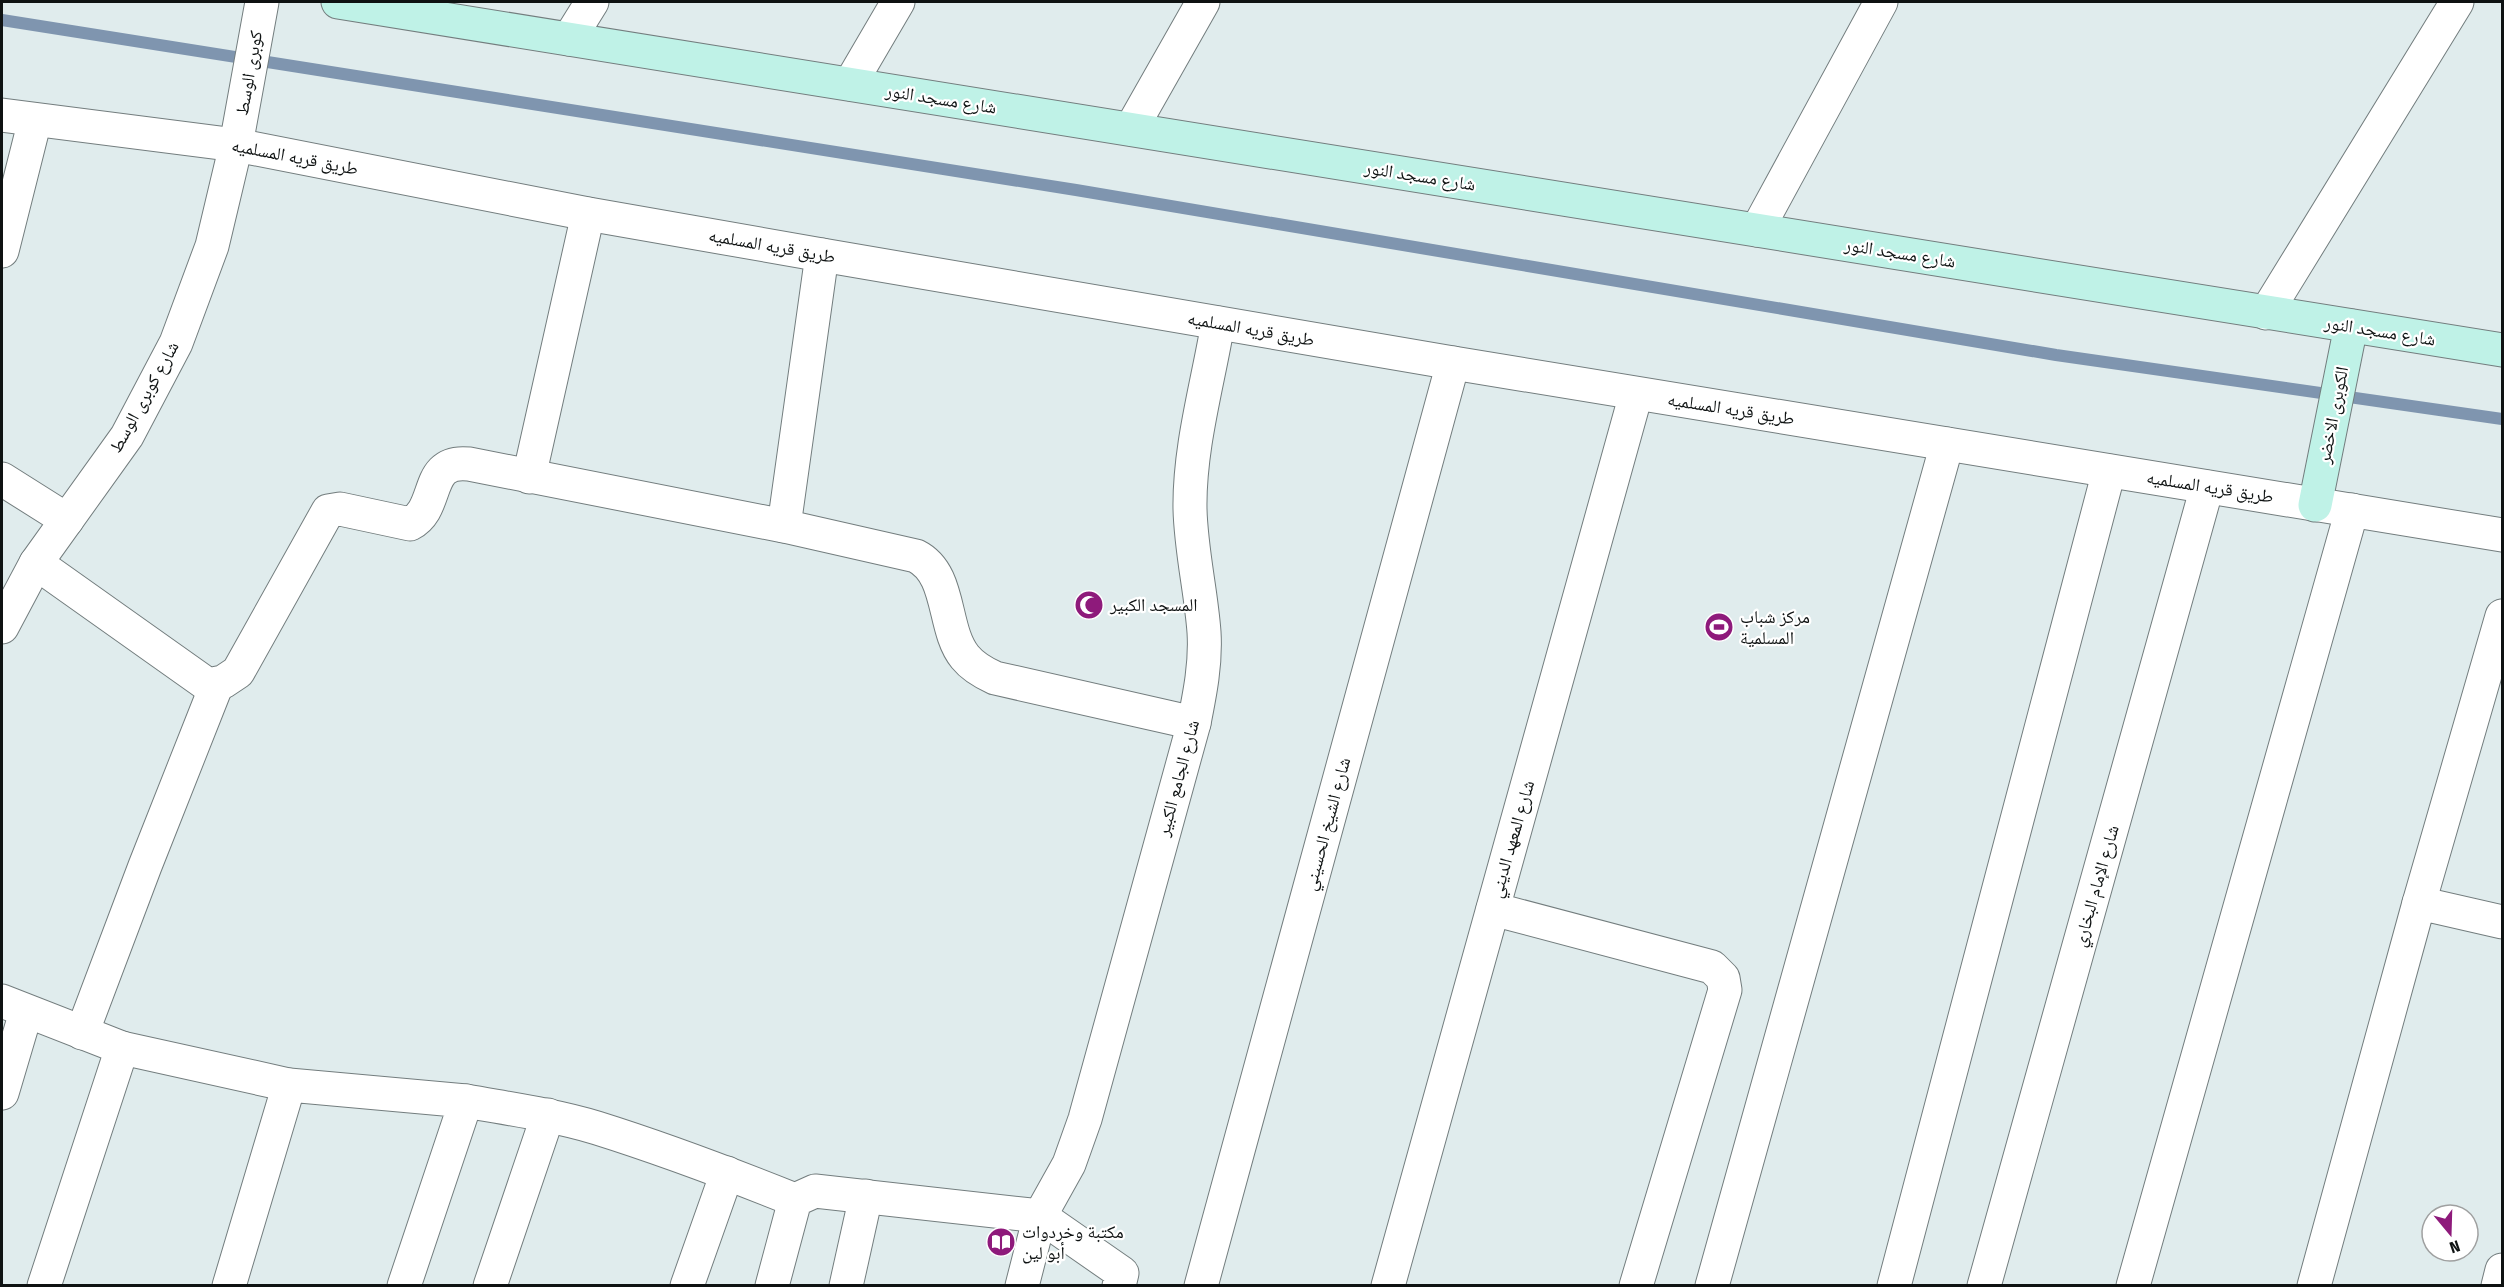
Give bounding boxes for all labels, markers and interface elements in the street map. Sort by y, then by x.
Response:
street label: كوبرى الوسط [231,28,267,117]
street label: شارع مسجد النور [883,79,998,119]
street label: طريق قريه المسلميه [230,134,360,180]
street label: شارع مسجد النور [1362,156,1477,196]
street label: طريق قريه المسلميه [707,224,837,268]
street label: شارع مسجد النور [1842,233,1957,273]
street label: طريق قريه المسلميه [1186,307,1316,351]
street label: شارع مسجد النور [2322,311,2437,351]
street label: شارع كوبرى الوسط [104,337,184,457]
street label: الكوبرى الاخضر [2313,364,2353,467]
street label: طريق قريه المسلميه [1666,388,1796,430]
street label: طريق قريه المسلميه [2145,466,2275,508]
mosque icon: المسجد الكبير [1073,589,1105,621]
place label: المسجد الكبير [1109,594,1198,616]
place label: مركز شباب المسلمية [1740,606,1810,649]
sports icon: مركز شباب المسلمية [1703,611,1735,643]
street label: شارع الجامع الكبير [1152,717,1205,840]
street label: شارع الشيخ الحسيني [1299,755,1359,894]
street label: شارع المعهد الديني [1485,778,1543,901]
street label: شارع الإمام البخاري [2068,822,2127,950]
north arrow [2420,1203,2480,1263]
place label: مكتبة وخردوات أبو لين [1022,1221,1124,1264]
library icon: مكتبة وخردوات أبو لين [985,1226,1017,1258]
text: N [2447,1236,2462,1257]

